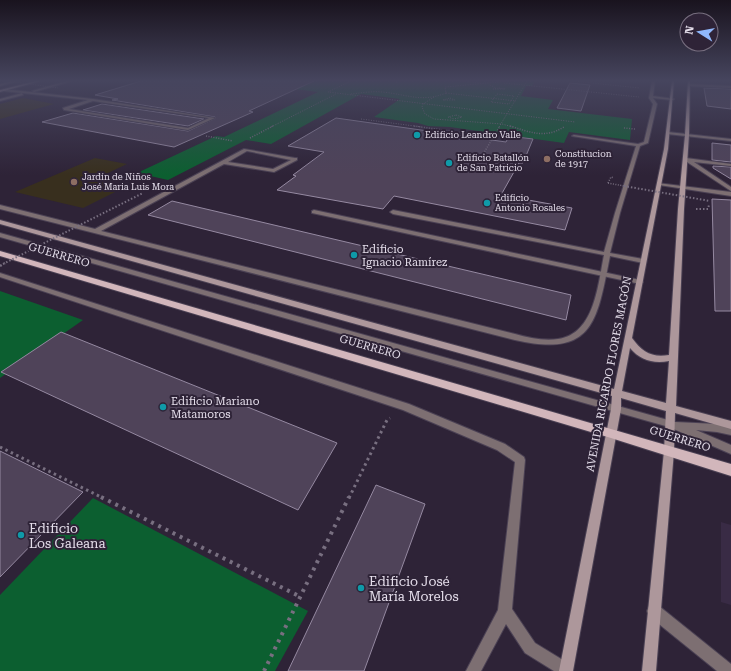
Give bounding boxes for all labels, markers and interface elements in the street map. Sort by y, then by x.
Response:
north arrow [679,12,719,52]
text: N [682,24,697,36]
marker: Edificio Leandro Valle [412,130,422,140]
place label: Edificio Leandro Valle [425,130,521,140]
place label: Constitucion de 1917 [555,149,612,169]
place label: Edificio Batallón de San Patricio [457,153,529,173]
marker: Constitucion de 1917 [542,154,552,164]
marker: Edificio Batallón de San Patricio [444,158,454,168]
place label: Jardín de Niños José Maria Luis Mora [82,172,174,192]
marker: Jardín de Niños José Maria Luis Mora [69,177,79,187]
place label: Edificio Antonio Rosales [495,193,565,213]
marker: Edificio Antonio Rosales [482,198,492,208]
street label: GUERRERO [27,240,91,270]
place label: Edificio Ignacio Ramírez [362,243,447,269]
marker: Edificio Ignacio Ramírez [349,250,359,260]
street label: AVENIDA RICARDO FLORES MAGÓN [583,275,634,473]
street label: GUERRERO [338,332,402,362]
place label: Edificio Mariano Matamoros [171,395,260,421]
marker: Edificio Mariano Matamoros [158,402,168,412]
street label: GUERRERO [648,424,712,455]
place label: Edificio Los Galeana [29,521,105,551]
marker: Edificio Los Galeana [16,530,26,540]
place label: Edificio José María Morelos [369,574,459,604]
marker: Edificio José María Morelos [356,583,366,593]

